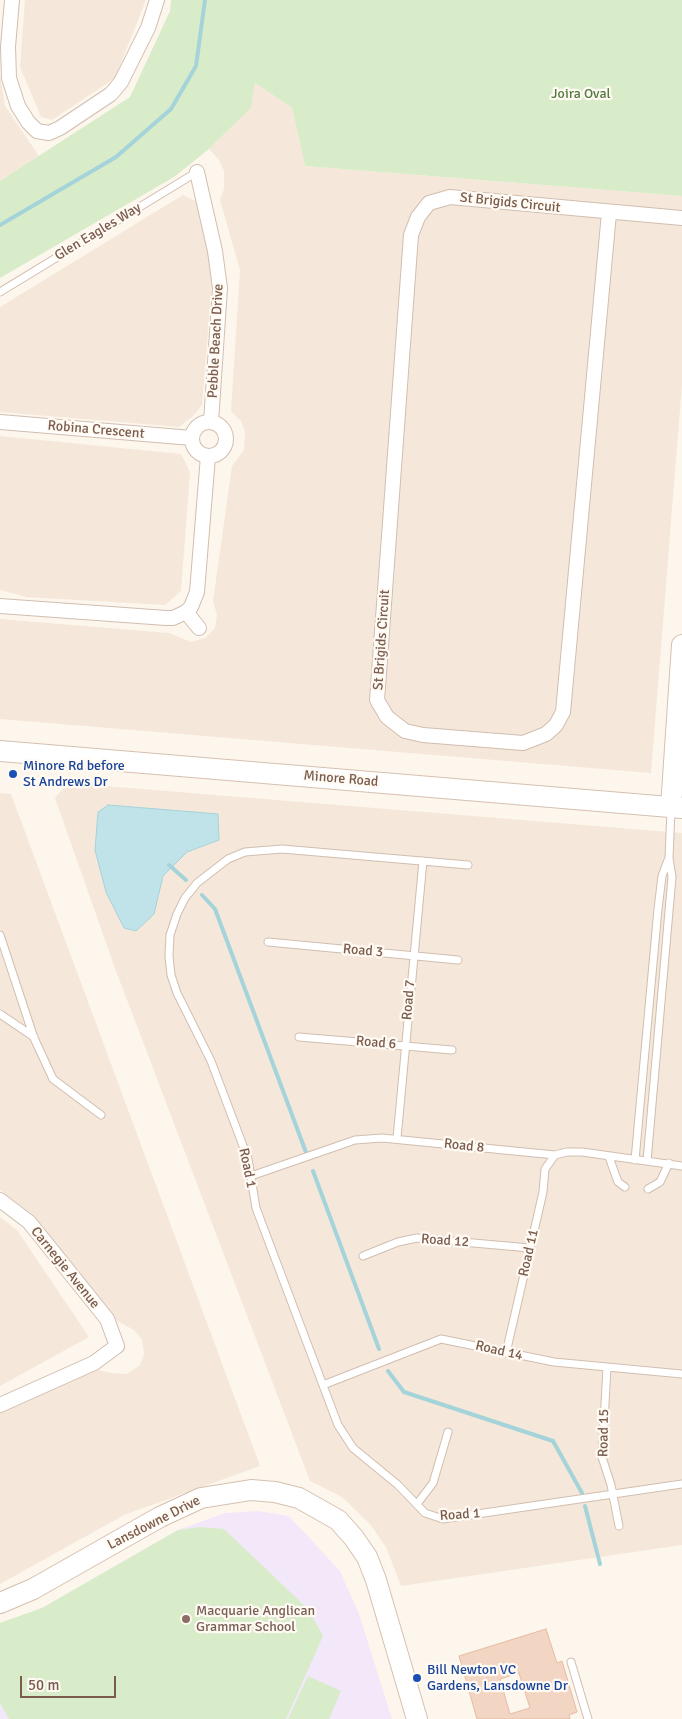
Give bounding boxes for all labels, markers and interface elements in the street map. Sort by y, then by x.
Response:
park label: Joira Oval [551,86,611,102]
street label: St Brigids Circuit [459,189,561,217]
street label: Glen Eagles Way [52,200,144,264]
street label: Pebble Beach Drive [205,283,227,399]
street label: Robina Crescent [47,417,145,443]
street label: St Brigids Circuit [370,589,394,691]
place label: Minore Rd before St Andrews Dr [23,758,125,790]
street label: Minore Road [303,767,379,791]
marker: Minore Rd before St Andrews Dr [7,768,19,780]
street label: Road 3 [342,941,384,961]
street label: Road 7 [399,979,419,1021]
street label: Road 6 [355,1033,397,1053]
street label: Road 8 [443,1136,485,1156]
street label: Road 1 [235,1146,259,1190]
street label: Carnegie Avenue [27,1224,103,1312]
street label: Road 11 [515,1228,543,1278]
street label: Road 12 [420,1231,470,1251]
street label: Road 14 [474,1337,524,1365]
street label: Road 15 [595,1409,613,1457]
street label: Lansdowne Drive [105,1492,203,1554]
street label: Road 1 [439,1505,481,1525]
place label: Macquarie Anglican Grammar School [196,1603,315,1635]
marker: Macquarie Anglican Grammar School [180,1613,192,1625]
place label: Bill Newton VC Gardens, Lansdowne Dr [427,1662,568,1694]
scale bar [22,1666,119,1698]
marker: Bill Newton VC Gardens, Lansdowne Dr [411,1672,423,1684]
text: 50 m [28,1676,59,1694]

